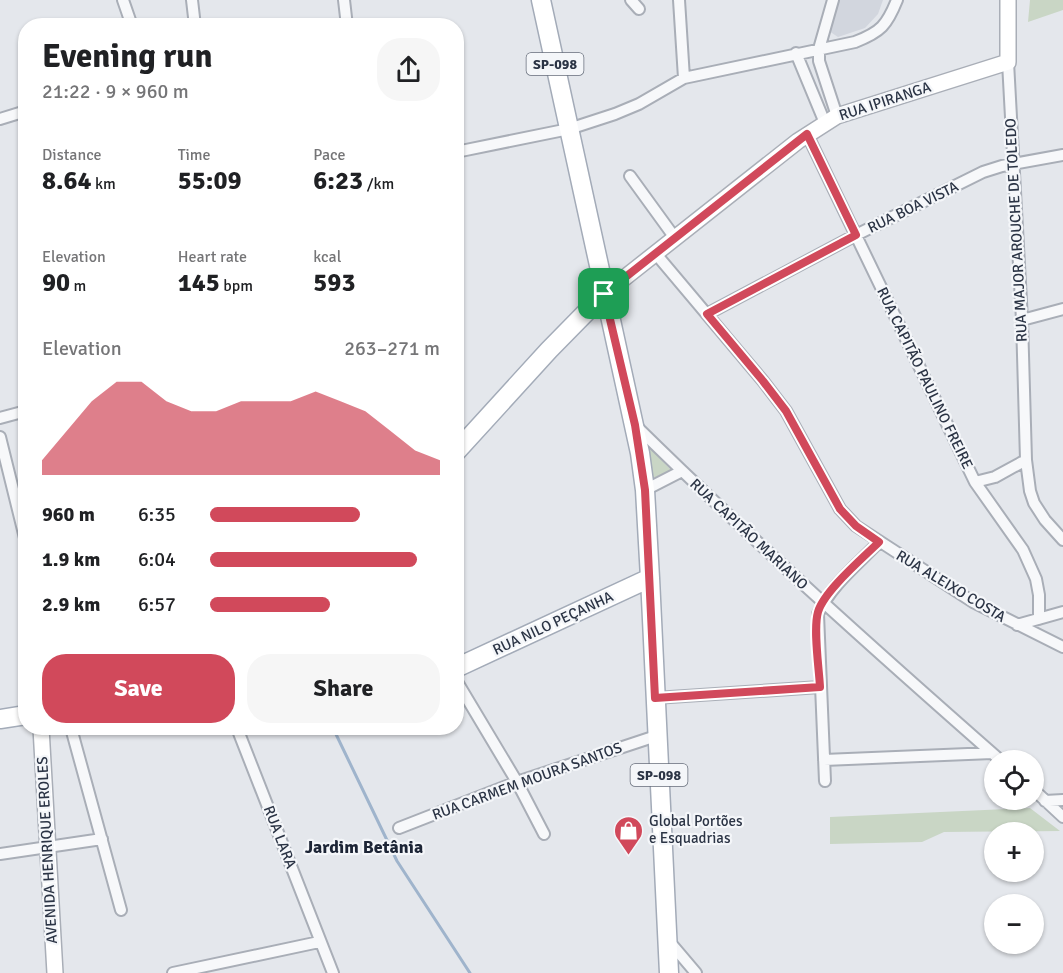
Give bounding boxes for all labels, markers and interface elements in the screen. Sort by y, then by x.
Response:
text: Evening run [42,36,212,77]
button: share [377,38,440,101]
road number: SP-098 [526,53,584,75]
street label: RUA IPIRANGA [837,78,933,124]
text: 21:22 · 9 × 960 m [42,79,189,104]
street label: RUA MAJOR AROUCHE DE TOLEDO [1001,117,1031,342]
text: Distance [42,145,102,165]
text: Time [178,145,211,165]
text: Pace [313,145,346,165]
text: 8.64 [42,165,92,197]
text: 55:09 [178,165,241,197]
text: 6:23 [313,165,363,197]
text: km [92,174,116,194]
text: /km [363,174,394,194]
street label: RUA BOA VISTA [865,177,961,237]
text: Elevation [42,247,106,267]
text: Heart rate [178,247,247,267]
text: kcal [313,247,341,267]
text: 90 [42,267,70,299]
text: 145 [178,267,220,299]
text: 593 [313,267,355,299]
pin [578,268,629,319]
text: m [70,276,86,296]
text: bpm [220,276,253,296]
icon: arrive [587,277,620,310]
street label: RUA CAPITÃO PAULINO FREIRE [873,284,978,472]
text: Elevation [42,336,122,361]
text: 263–271 m [344,336,440,361]
street label: RUA CAPITÃO MARIANO [686,474,812,593]
text: 960 m [42,502,95,527]
text: 6:35 [138,502,176,527]
street label: RUA ALEIXO COSTA [893,546,1009,626]
text: 1.9 km [42,547,100,572]
text: 6:04 [138,547,176,572]
street label: RUA NILO PEÇANHA [490,587,616,659]
text: 2.9 km [42,592,100,617]
text: 6:57 [138,592,176,617]
button: Save [42,654,235,723]
button: Share [247,654,440,723]
street label: RUA CARMEM MOURA SANTOS [430,738,624,824]
map controls [984,750,1044,954]
button: locate [984,750,1044,810]
street label: AVENIDA HENRIQUE EROLES [33,756,61,944]
road number: SP-098 [630,764,688,786]
street label: RUA LARA [260,803,300,871]
place label: Global Portões e Esquadrias [649,812,743,847]
shop icon: Global Portões e Esquadrias [612,814,644,856]
button: + [984,822,1044,882]
district label: Jardim Betânia [305,836,423,858]
button: − [984,894,1044,954]

